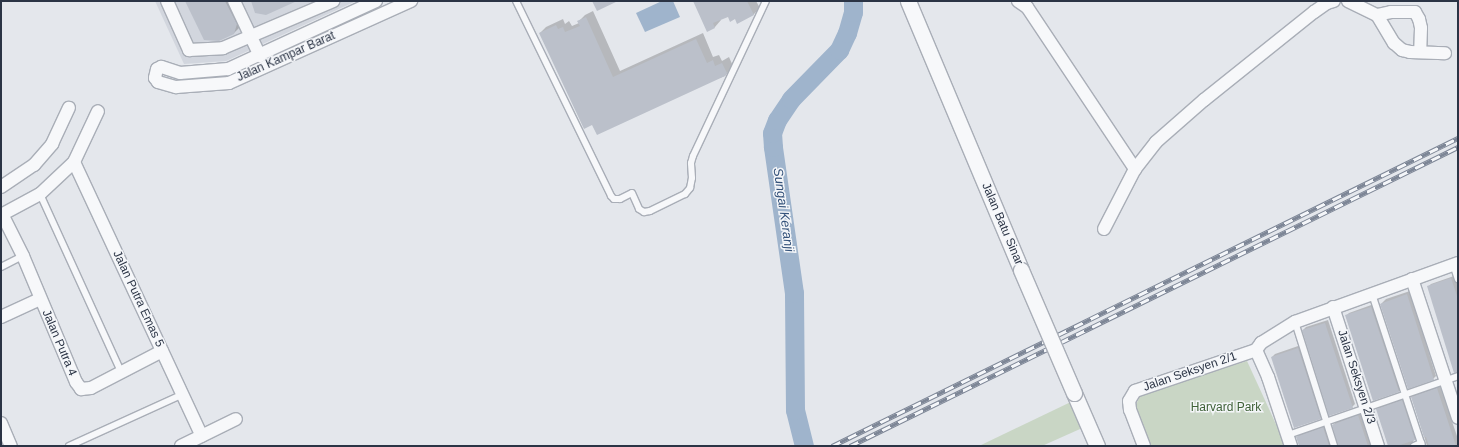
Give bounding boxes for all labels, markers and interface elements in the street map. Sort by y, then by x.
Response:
street label: Jalan Kampar Barat [235,29,337,85]
water label: Sungai Keranji [769,167,797,253]
street label: Jalan Batu Sinar [978,181,1026,267]
street label: Jalan Putra Emas 5 [109,249,167,349]
street label: Jalan Putra 4 [39,308,79,378]
street label: Jalan Seksyen 2/3 [1334,328,1378,426]
street label: Jalan Seksyen 2/1 [1141,349,1239,395]
park label: Harvard Park [1191,401,1261,415]

